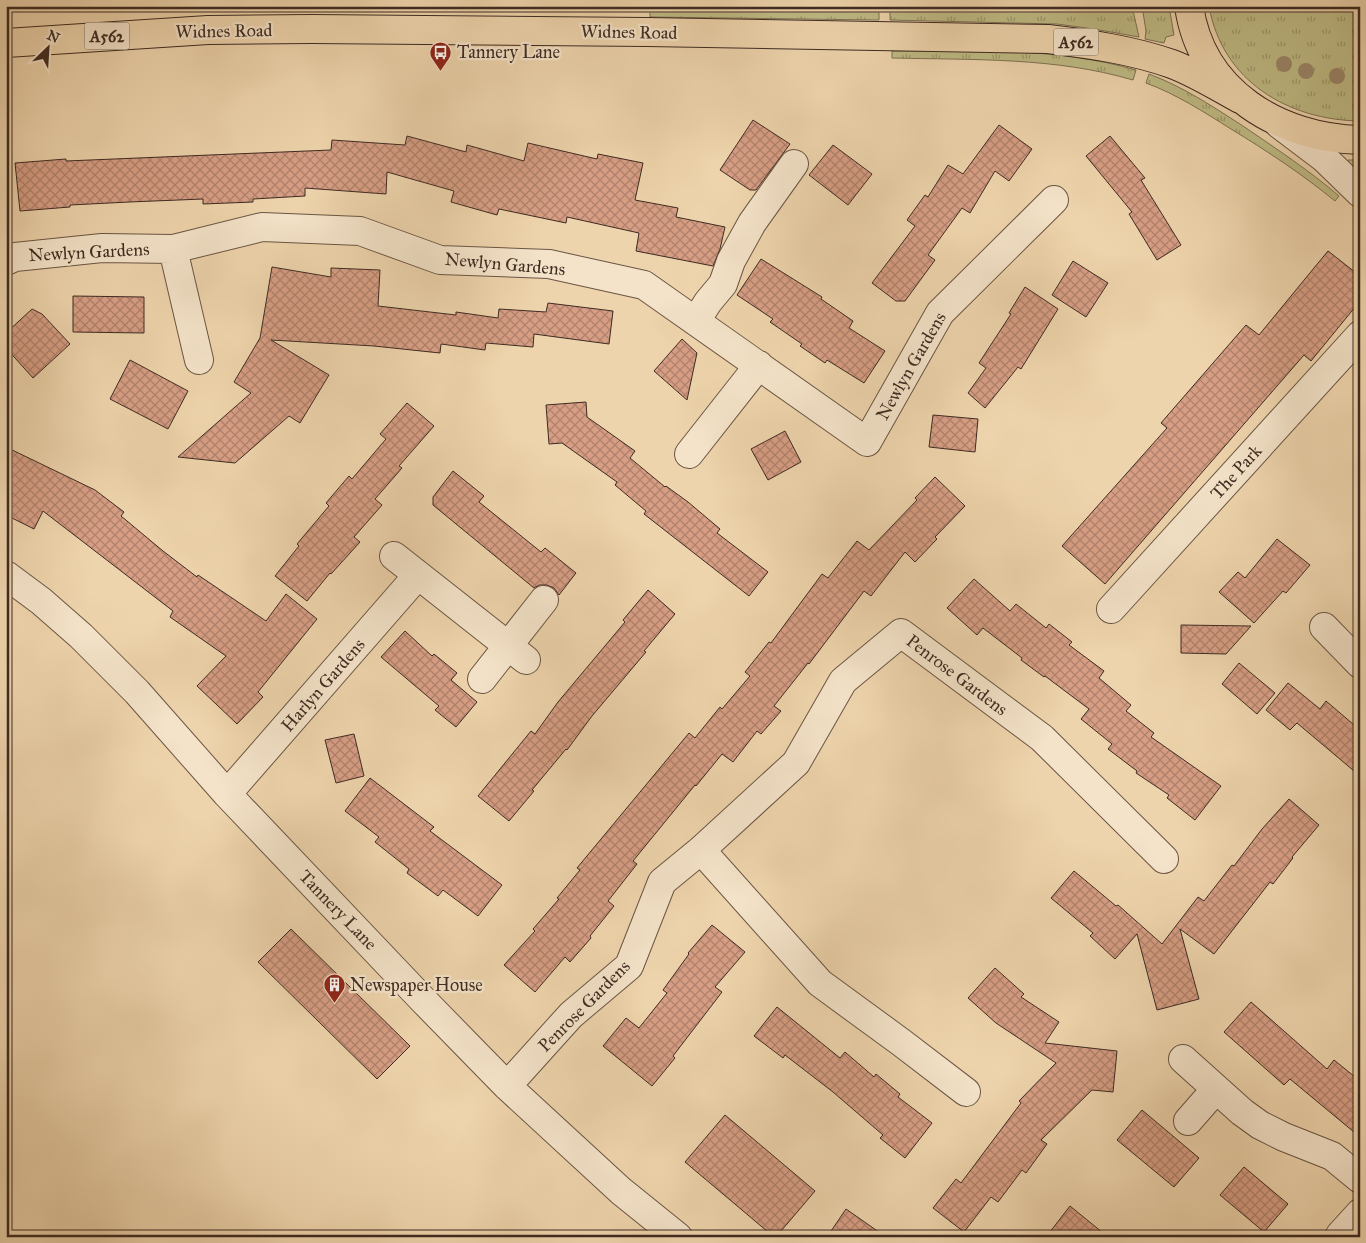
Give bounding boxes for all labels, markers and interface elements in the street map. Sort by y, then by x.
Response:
street label: Widnes Road [175,19,273,43]
street label: Widnes Road [580,20,678,44]
north arrow [22,22,72,72]
road number: A562 [84,22,130,50]
text: N [44,26,62,47]
road number: A562 [1054,28,1098,56]
bus stop icon: Tannery Lane [429,40,453,71]
place label: Tannery Lane [457,41,560,63]
street label: Newlyn Gardens [28,238,150,266]
street label: Newlyn Gardens [444,248,566,280]
street label: Newlyn Gardens [871,308,951,424]
street label: The Park [1206,440,1267,504]
street label: Penrose Gardens [902,630,1012,720]
street label: Harlyn Gardens [276,634,370,736]
street label: Tannery Lane [294,865,382,955]
street label: Penrose Gardens [533,955,635,1057]
building icon: Newspaper House [322,973,346,1004]
place label: Newspaper House [350,974,483,996]

